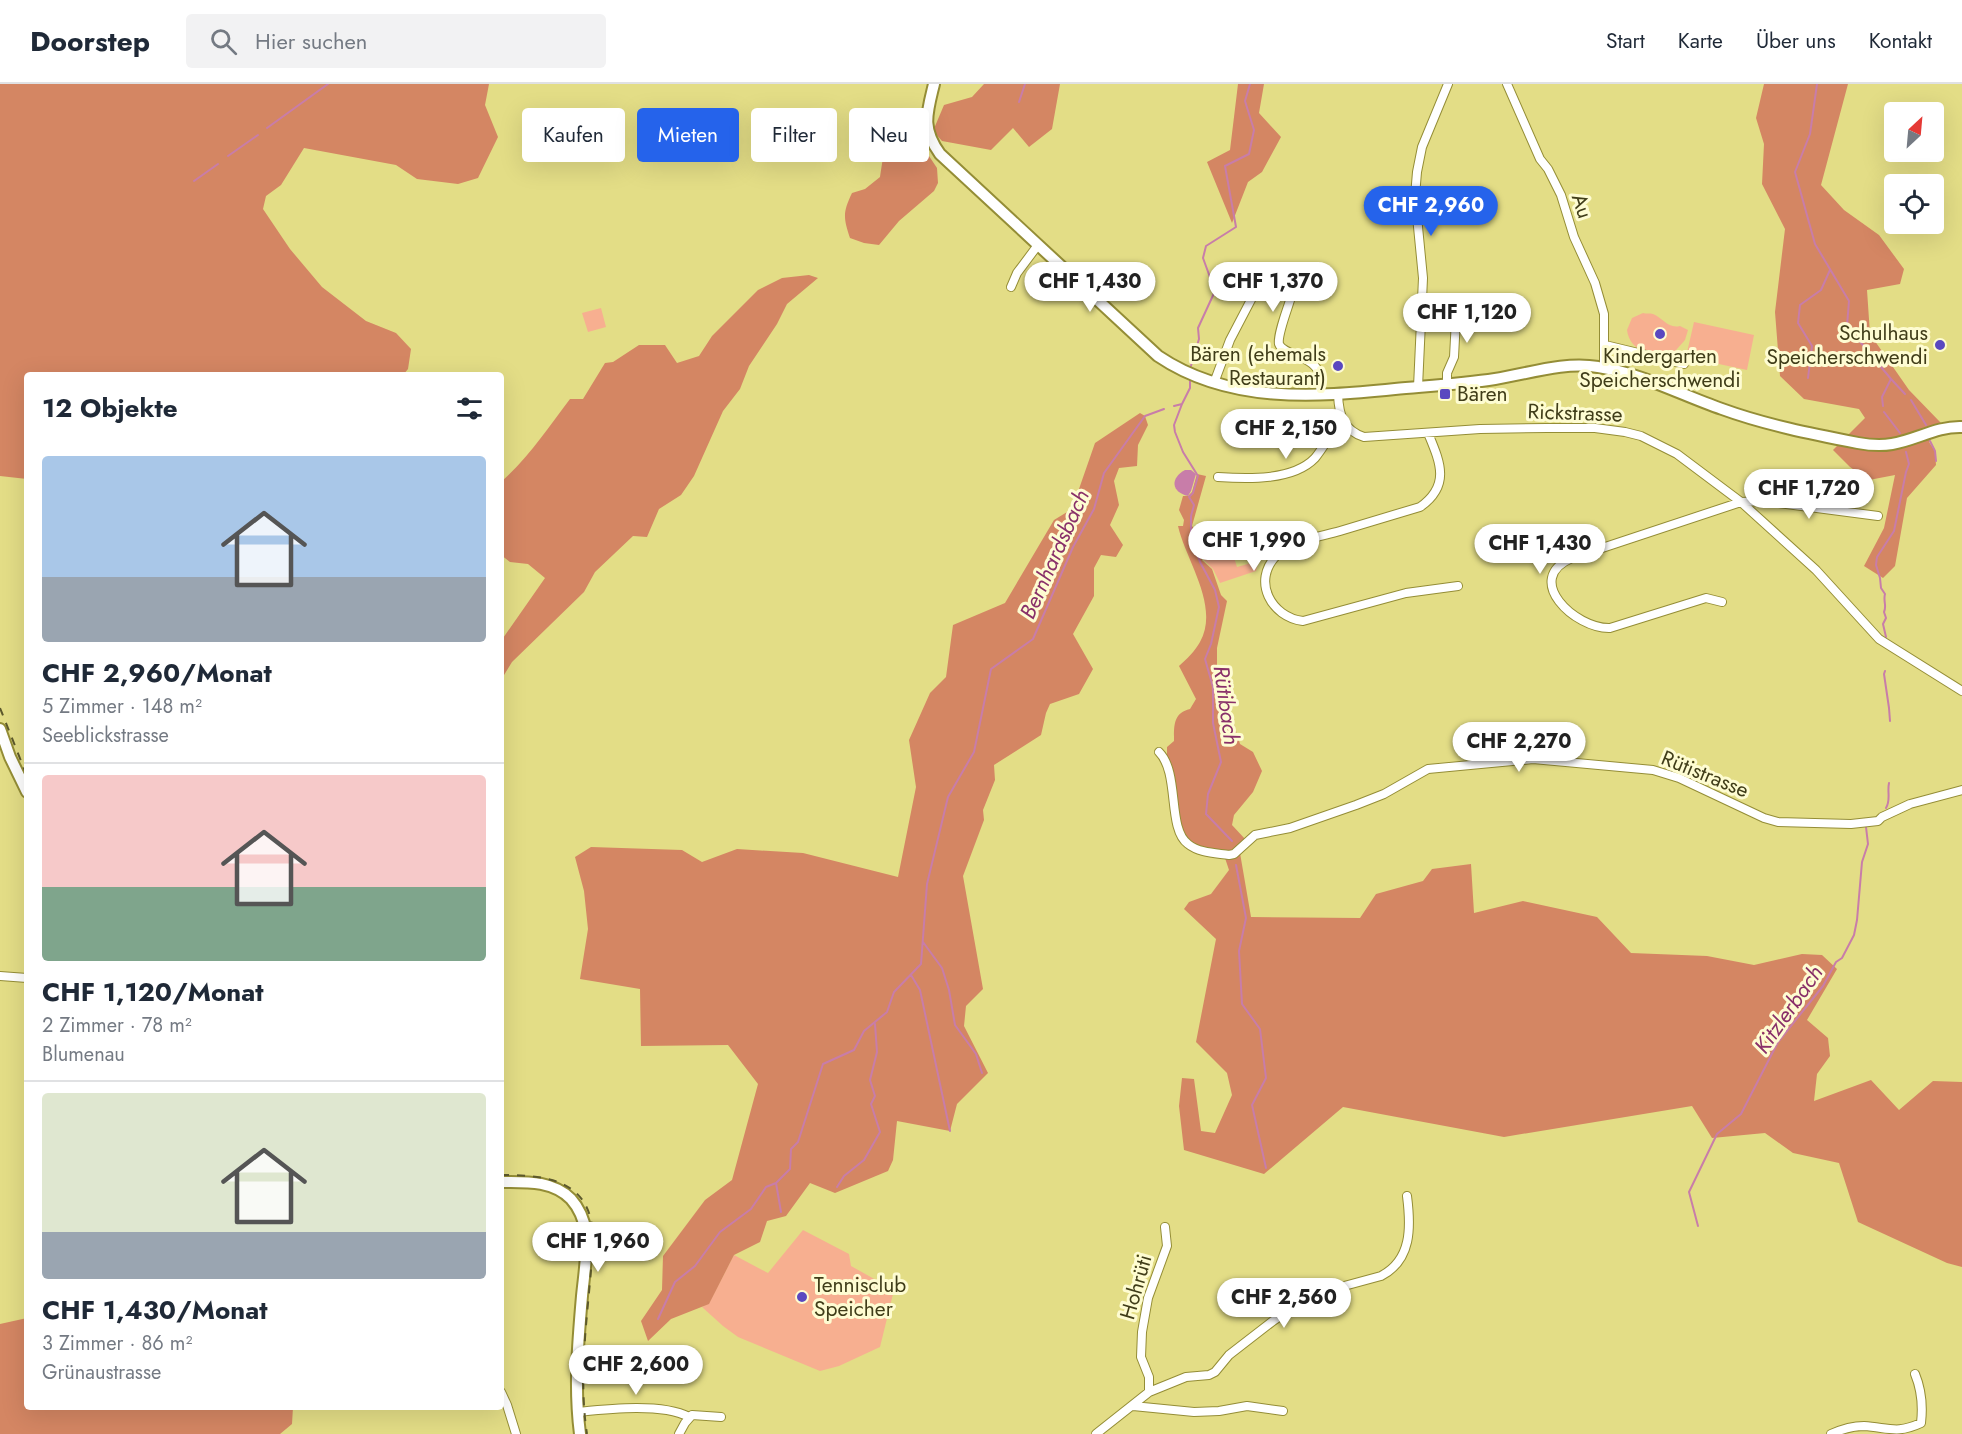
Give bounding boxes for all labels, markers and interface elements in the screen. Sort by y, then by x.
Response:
search box [186,14,606,68]
text: Doorstep [30,21,150,62]
icon: search [207,25,240,58]
text: Hier suchen [255,25,367,57]
text: Start [1606,26,1645,56]
text: Karte [1678,26,1723,56]
text: Über uns [1756,26,1836,56]
text: Kontakt [1869,26,1932,56]
north arrow [1884,102,1944,162]
map controls [1884,102,1944,234]
chip: Kaufen [522,108,625,162]
chip: Mieten [637,108,739,162]
chip: Filter [751,108,837,162]
chip: Neu [849,108,929,162]
button: locate [1884,174,1944,234]
pin: CHF 2,960 [1362,186,1500,237]
street label: Au [1564,190,1600,222]
text: CHF 2,960 [1378,191,1484,220]
pin: CHF 1,430 [1021,262,1159,313]
pin: CHF 1,370 [1204,262,1342,313]
text: CHF 1,430 [1038,267,1142,296]
text: CHF 1,370 [1223,267,1323,296]
pin: CHF 1,120 [1398,293,1536,344]
text: CHF 1,120 [1417,298,1517,327]
place label: Schulhaus Speicherschwendi [1767,318,1928,372]
marker: Kindergarten Speicherschwendi [1653,327,1667,341]
marker: Schulhaus Speicherschwendi [1933,338,1947,352]
place label: Bären (ehemals Restaurant) [1190,339,1326,393]
place label: Kindergarten Speicherschwendi [1579,341,1741,395]
marker: Bären (ehemals Restaurant) [1331,359,1345,373]
place label: Bären [1457,379,1508,409]
marker: Bären [1438,387,1452,401]
text: 12 Objekte [42,389,178,427]
icon: filters [453,392,486,425]
street label: Rickstrasse [1527,396,1623,430]
pin: CHF 2,150 [1217,409,1355,460]
text: CHF 2,150 [1235,414,1337,443]
pin: CHF 1,720 [1740,469,1878,520]
text: CHF 1,720 [1758,474,1860,503]
water label: Bernhardsbach [1011,484,1097,624]
icon: home [210,495,318,603]
pin: CHF 1,990 [1185,521,1323,572]
pin: CHF 1,430 [1471,524,1609,575]
text: CHF 1,990 [1202,526,1306,555]
text: CHF 1,430 [1488,529,1592,558]
text: CHF 2,960/Monat [42,654,272,692]
water label: Rütibach [1206,663,1248,747]
text: 5 Zimmer · 148 m² [42,692,202,721]
text: Seeblickstrasse [42,721,169,750]
pin: CHF 2,270 [1450,722,1588,773]
text: CHF 2,270 [1467,727,1571,756]
street label: Rütistrasse [1657,743,1753,805]
icon: home [210,814,318,922]
water label: Kitzlerbach [1746,958,1830,1060]
text: CHF 1,120/Monat [42,973,264,1011]
text: 2 Zimmer · 78 m² [42,1011,192,1040]
text: Blumenau [42,1040,125,1069]
icon: home [210,1132,318,1240]
pin: CHF 1,960 [529,1222,667,1273]
text: CHF 1,960 [546,1227,650,1256]
street label: Hohrüti [1112,1251,1160,1323]
place label: Tennisclub Speicher [814,1270,906,1324]
pin: CHF 2,560 [1215,1278,1353,1329]
text: CHF 2,560 [1231,1283,1337,1312]
marker: Tennisclub Speicher [795,1290,809,1304]
text: CHF 1,430/Monat [42,1291,268,1329]
text: 3 Zimmer · 86 m² [42,1329,192,1358]
pin: CHF 2,600 [567,1345,705,1396]
text: CHF 2,600 [583,1350,689,1379]
text: Grünaustrasse [42,1358,161,1387]

